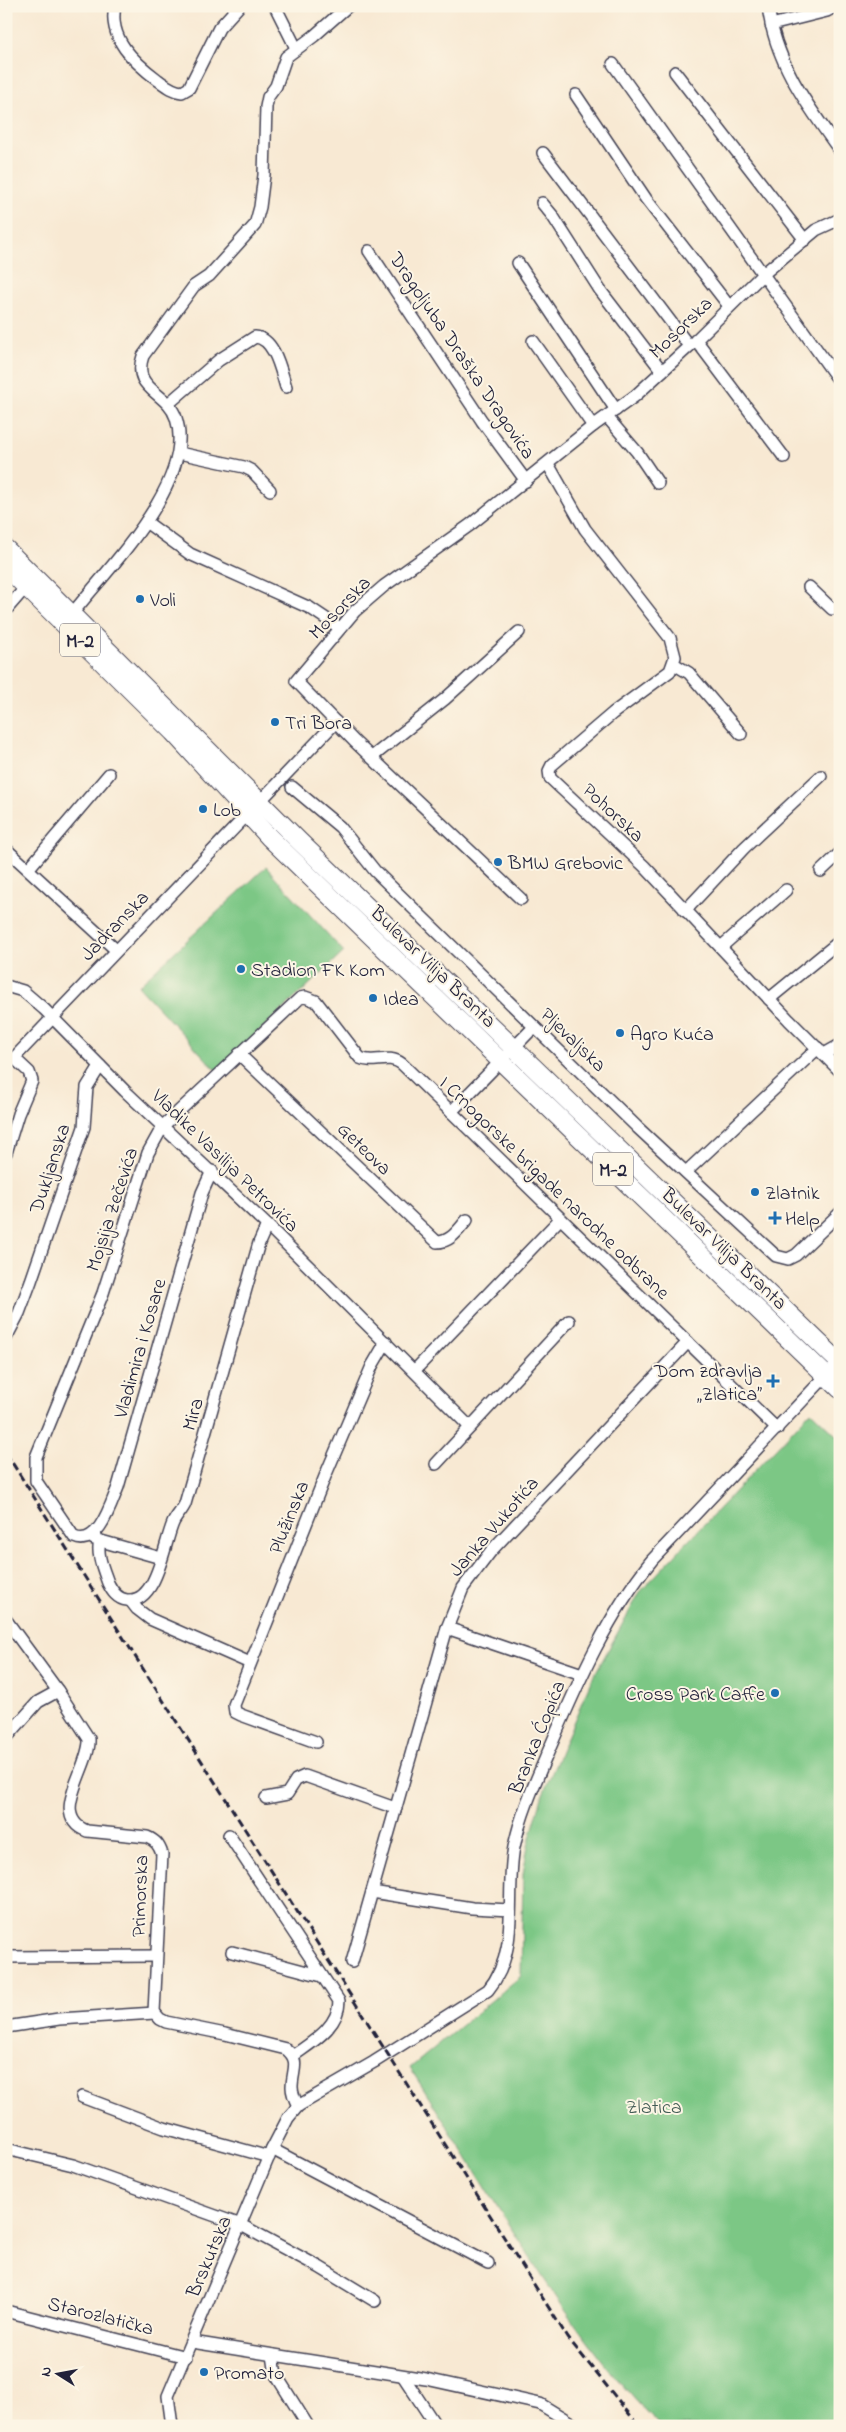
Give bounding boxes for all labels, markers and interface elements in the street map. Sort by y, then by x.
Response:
street label: Dragoljuba Draška Dragovića [379,246,541,466]
street label: Mosorska [643,291,720,367]
street label: Mosorska [303,570,379,647]
place label: Voli [149,587,176,616]
marker: Voli [134,593,146,605]
road number: M-2 [60,624,100,656]
place label: Tri Bora [285,710,352,739]
marker: Tri Bora [269,716,281,728]
street label: Pohorska [575,777,650,850]
place label: Lob [213,797,241,826]
marker: Lob [197,803,209,815]
place label: BMW Grebovic [507,850,623,879]
marker: BMW Grebovic [492,856,504,868]
street label: Jadranska [75,885,157,969]
street label: Bulevar Vilija Branta [362,899,502,1036]
place label: Stadion FK Kom [251,957,385,986]
marker: Stadion FK Kom [235,963,247,975]
place label: Idea [383,986,419,1015]
marker: Idea [367,992,379,1004]
street label: Pljevaljska [533,1002,612,1080]
place label: Agro Kuća [630,1021,714,1051]
marker: Agro Kuća [614,1027,626,1039]
street label: I Crnogorske brigade narodne odbrane [431,1070,675,1308]
street label: Vladike Vasilija Petrovića [143,1083,305,1240]
street label: Geteova [329,1116,397,1183]
street label: Dukljanska [23,1120,79,1218]
street label: Mojsija Zečevića [80,1144,147,1276]
road number: M-2 [593,1152,633,1186]
place label: Zlatnik [765,1180,820,1209]
street label: Bulevar Vilija Branta [653,1181,793,1318]
marker: Zlatnik [749,1186,761,1198]
place label: Help [785,1206,820,1235]
marker: Help [769,1212,781,1224]
street label: Vladimira i Kosare [107,1275,175,1423]
place label: Dom zdravlja „Zlatica” [653,1358,762,1410]
marker: Dom zdravlja „Zlatica” [766,1374,780,1388]
street label: Mira [176,1395,213,1434]
street label: Janka Vukotića [443,1471,547,1584]
street label: Plužinska [263,1477,318,1559]
street label: Branka Ćopića [502,1677,574,1800]
place label: Cross Park Caffe [626,1681,765,1710]
marker: Cross Park Caffe [769,1687,781,1699]
street label: Primorska [126,1855,157,1938]
park label: Zlatica [626,2094,682,2123]
street label: Brskutska [180,2212,241,2303]
street label: Starozlatička [44,2290,156,2345]
north arrow [32,2350,82,2400]
place label: Promato [214,2360,284,2389]
text: N [36,2365,58,2378]
marker: Promato [198,2366,210,2378]

